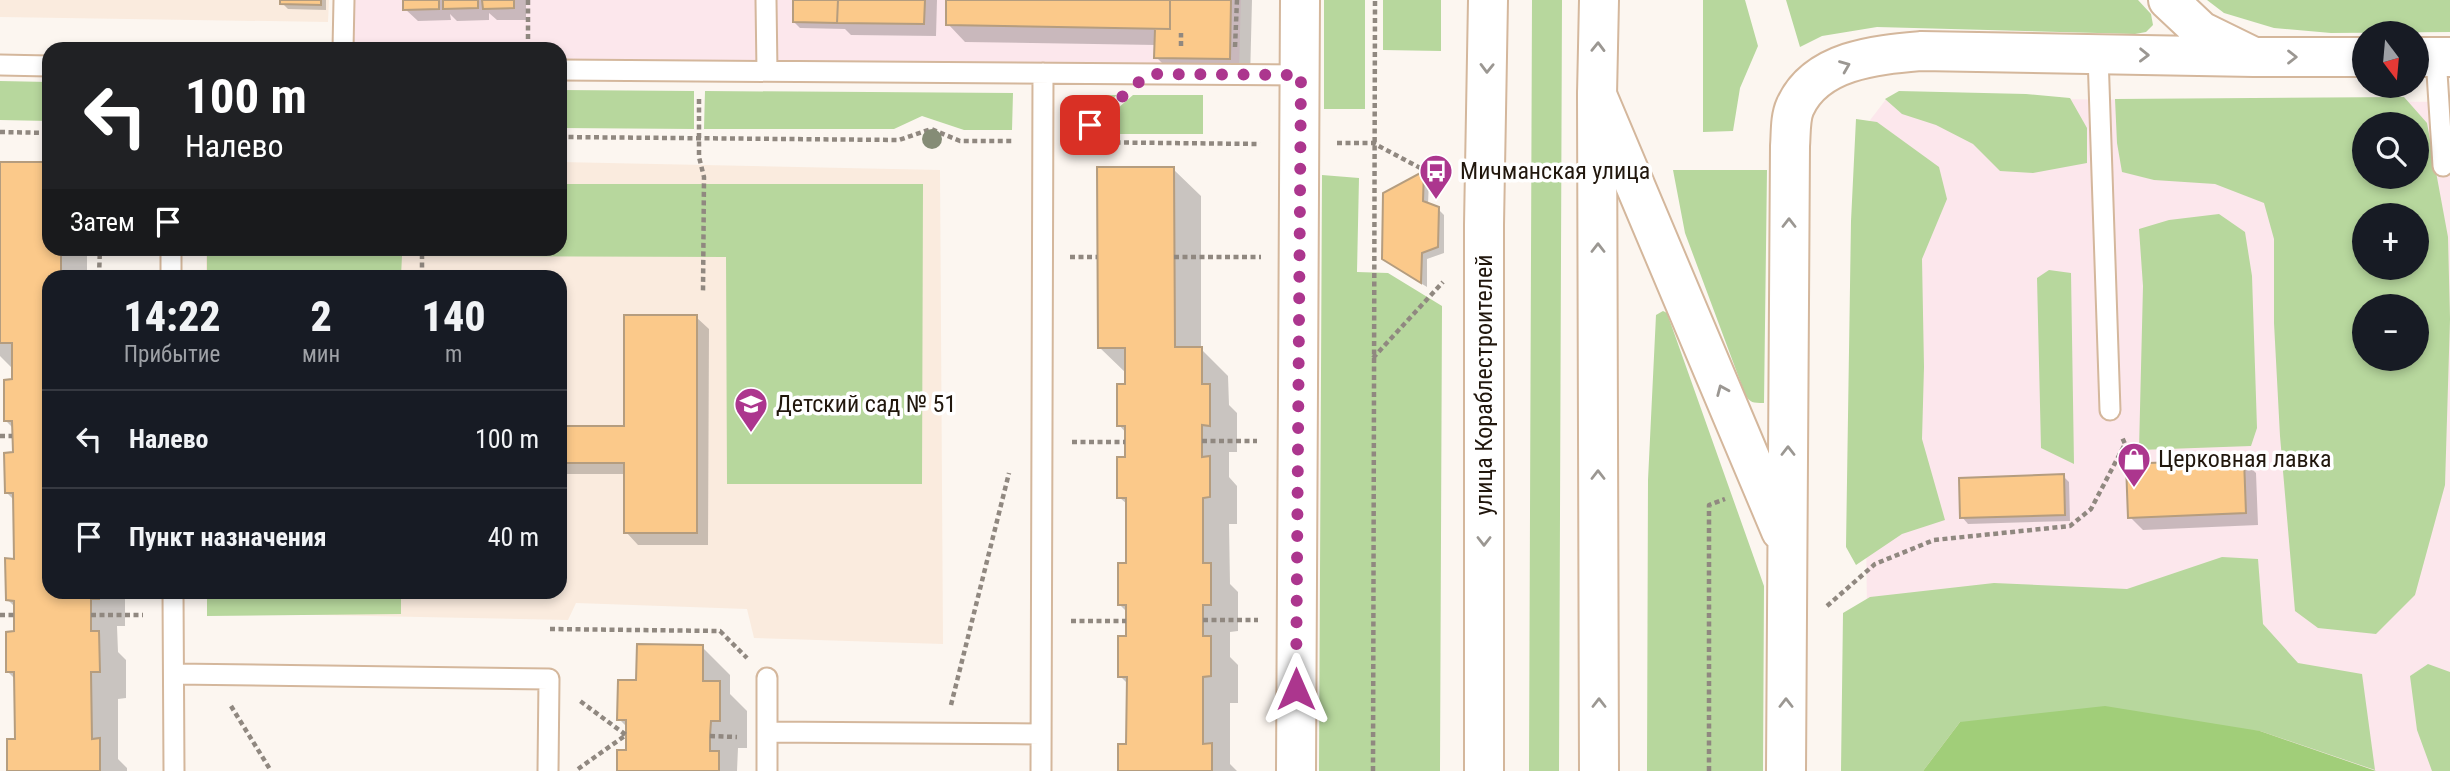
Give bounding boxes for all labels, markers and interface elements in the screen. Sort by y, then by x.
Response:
north arrow [2352,21,2429,98]
map controls [2352,21,2429,371]
one-way arrow [1591,42,1606,53]
one-way arrow [2139,47,2150,63]
one-way arrow [2287,49,2297,65]
one-way arrow [1838,60,1850,74]
one-way arrow [1479,63,1495,74]
text: 100 m [185,68,307,125]
icon: left [70,70,161,161]
pin [1060,95,1120,155]
icon: arrive [1071,106,1109,144]
button: search [2352,112,2429,189]
text: Налево [185,127,284,165]
bus stop icon: Мичманская улица [1417,152,1455,201]
place label: Мичманская улица [1460,157,1650,185]
icon: arrive [149,203,187,241]
button: + [2352,203,2429,280]
text: Затем [70,207,135,237]
one-way arrow [1781,218,1797,228]
one-way arrow [1590,242,1606,253]
street label: улица Кораблестроителей [1470,255,1498,515]
text: 14:22 [123,292,221,341]
text: 2 [310,292,332,341]
text: 140 [422,292,486,341]
button: − [2352,294,2429,371]
text: Прибытие [124,341,220,368]
text: мин [302,341,340,368]
text: m [445,341,462,368]
one-way arrow [1716,384,1730,396]
school or university icon: Детский сад № 51 [732,385,770,434]
place label: Детский сад № 51 [776,390,956,418]
icon: left [70,420,108,458]
text: Налево [129,424,209,454]
text: 100 m [475,424,539,454]
shop icon: Церковная лавка [2115,440,2153,489]
one-way arrow [1780,445,1796,456]
place label: Церковная лавка [2158,445,2332,473]
one-way arrow [1590,470,1606,480]
icon: arrive [70,518,108,556]
text: Пункт назначения [129,522,327,552]
text: 40 m [488,522,539,552]
one-way arrow [1476,536,1492,546]
position arrow [1259,652,1333,726]
one-way arrow [1591,697,1607,708]
one-way arrow [1778,697,1794,708]

